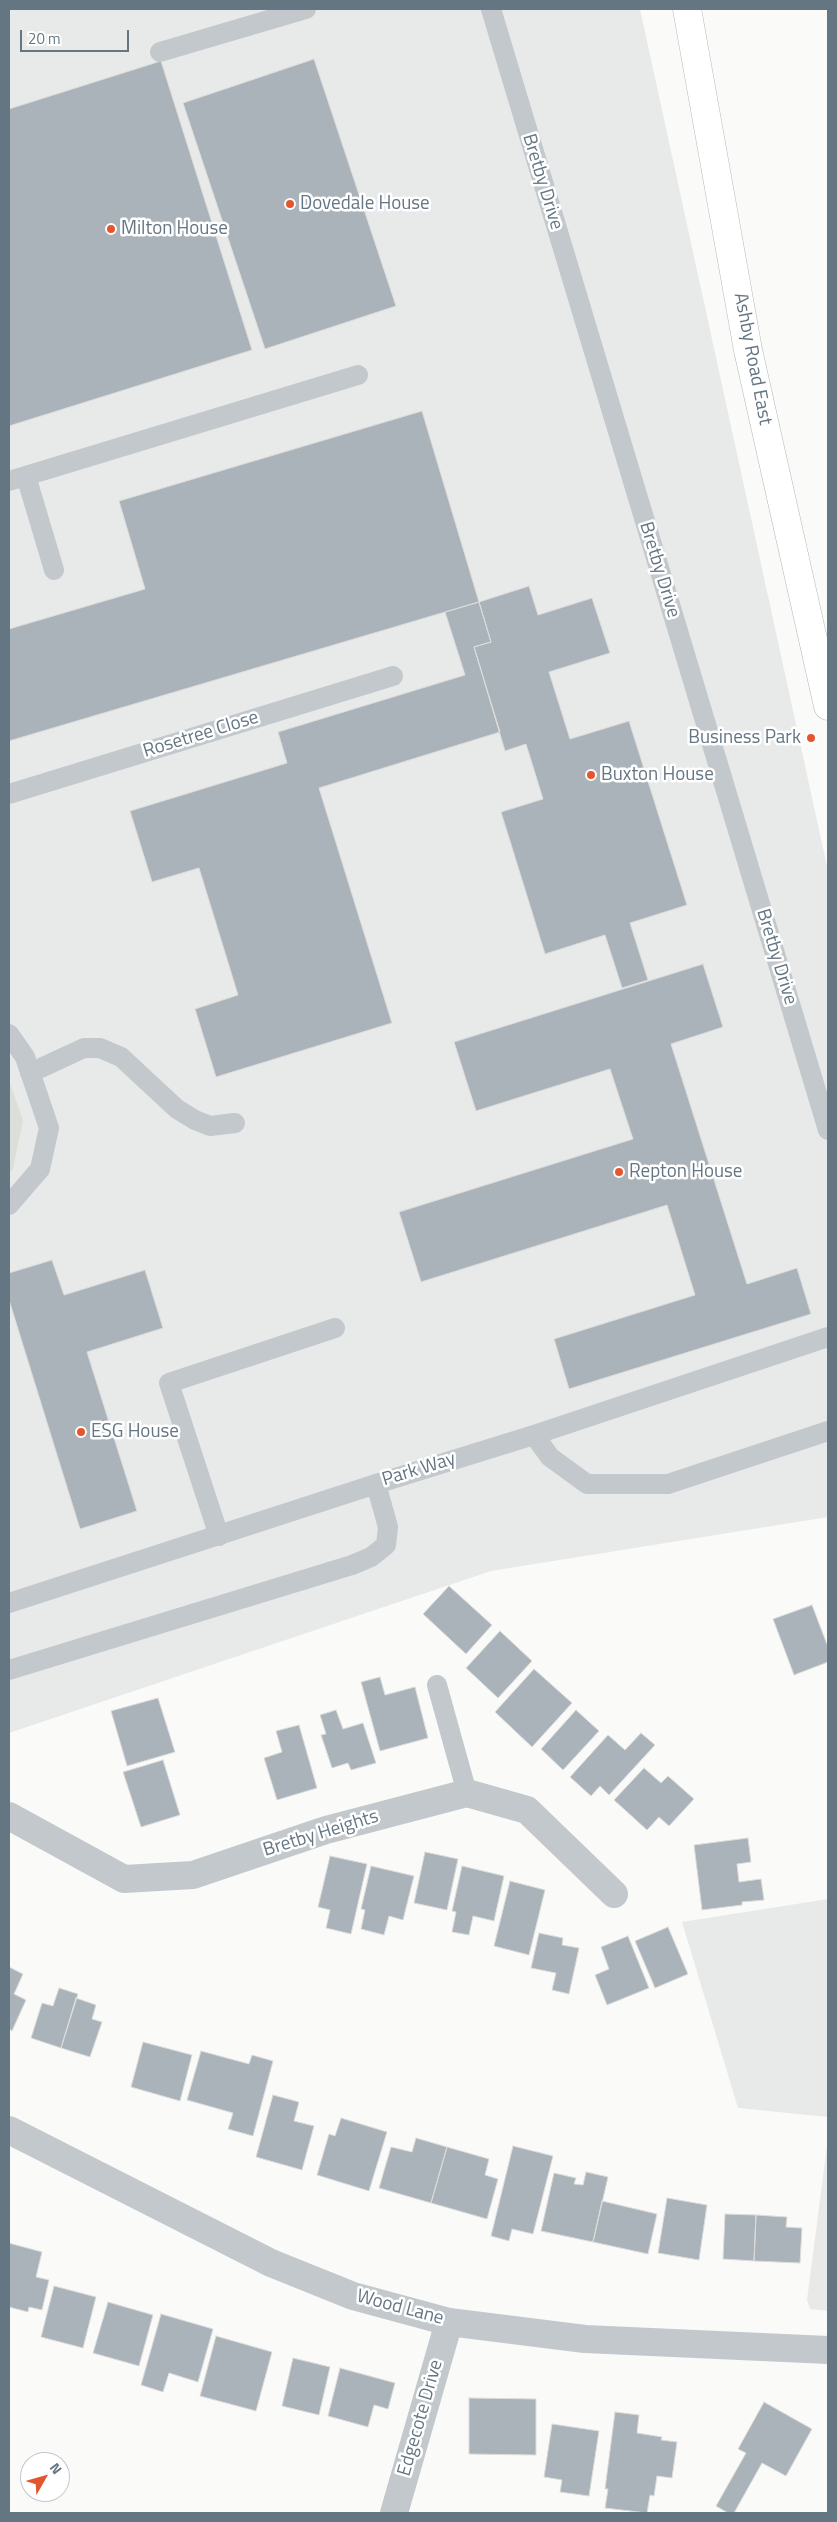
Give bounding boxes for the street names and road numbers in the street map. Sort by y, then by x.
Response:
street label: Bretby Drive [517,131,567,233]
street label: Ashby Road East [728,291,776,427]
street label: Bretby Drive [634,519,684,621]
street label: Rosetree Close [141,707,261,763]
street label: Bretby Drive [751,906,801,1008]
street label: Park Way [379,1448,459,1492]
street label: Bretby Heights [261,1806,381,1862]
street label: Wood Lane [354,2285,446,2331]
street label: Edgecote Drive [394,2357,448,2479]

